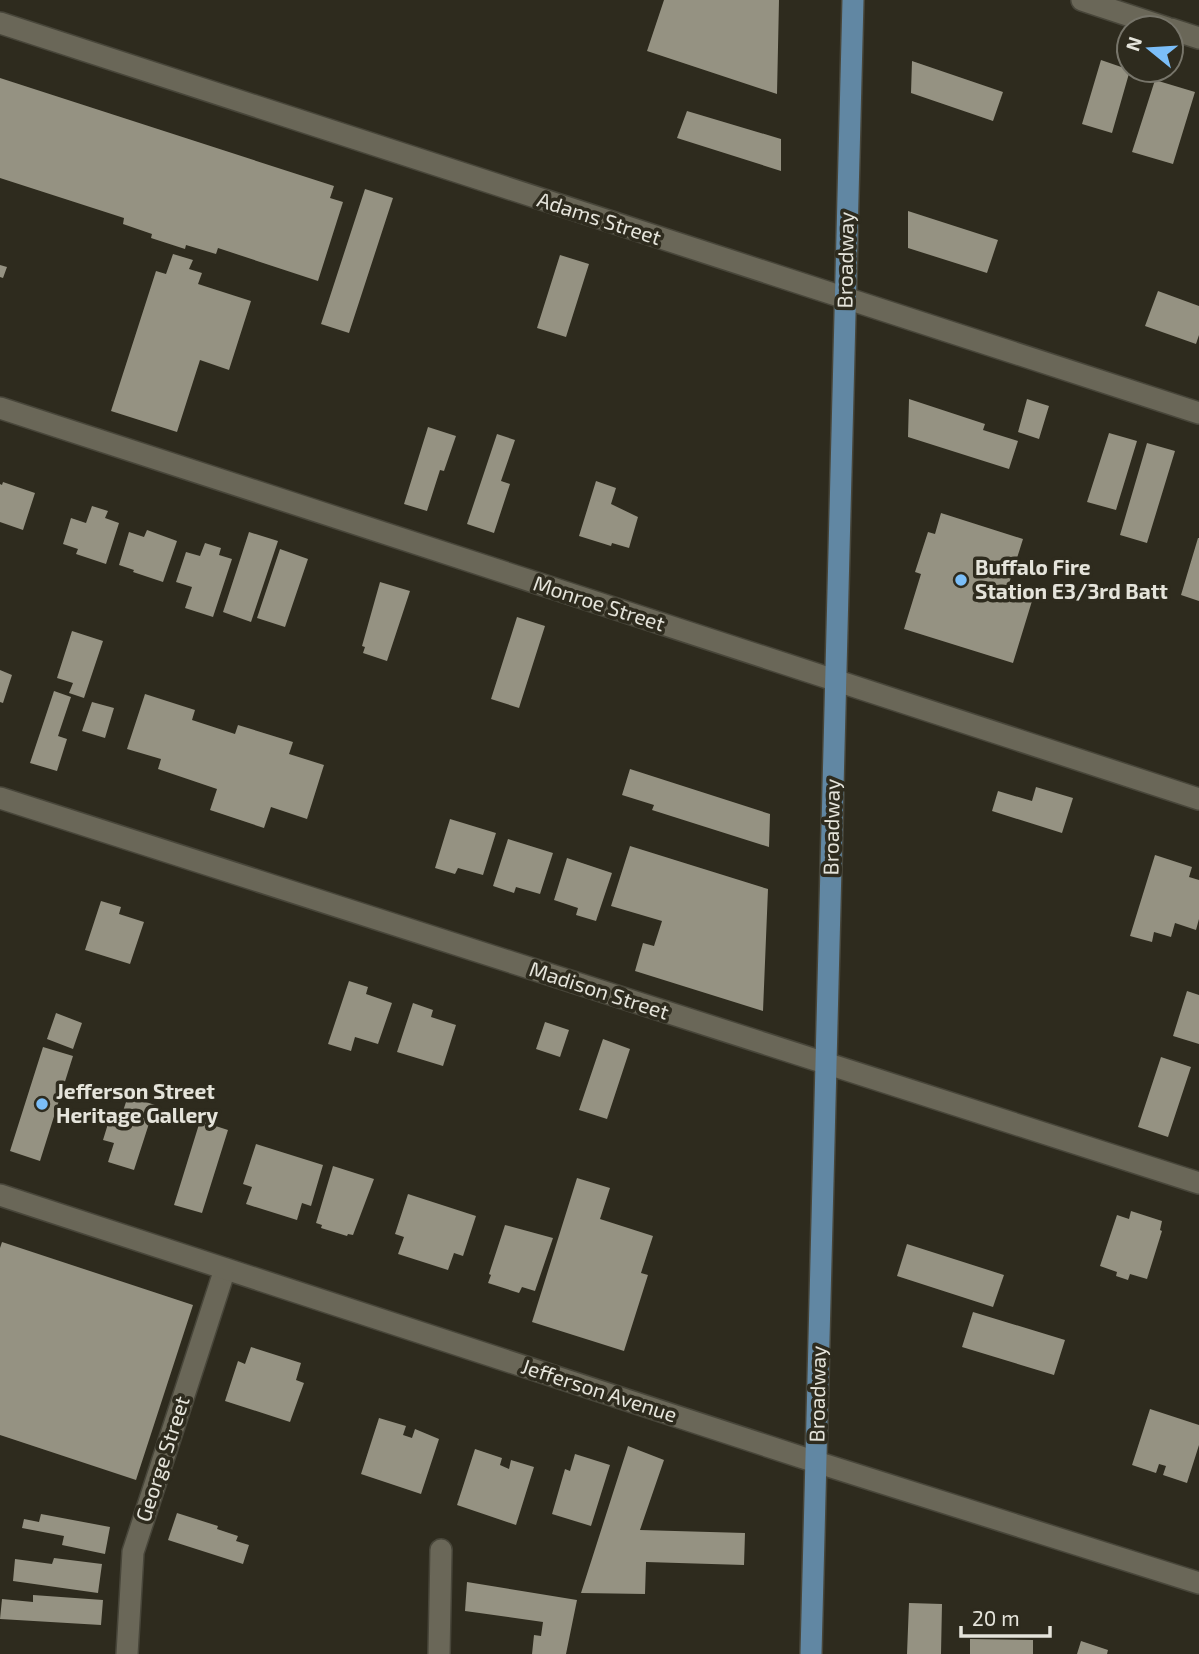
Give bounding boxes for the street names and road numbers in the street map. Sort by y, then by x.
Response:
street label: Adams Street [534,186,665,249]
street label: Broadway [831,211,858,308]
street label: Monroe Street [530,570,668,636]
street label: Broadway [817,778,844,875]
street label: Madison Street [527,955,672,1024]
street label: Broadway [803,1345,830,1442]
street label: Jefferson Avenue [518,1353,680,1427]
street label: George Street [129,1393,194,1525]

